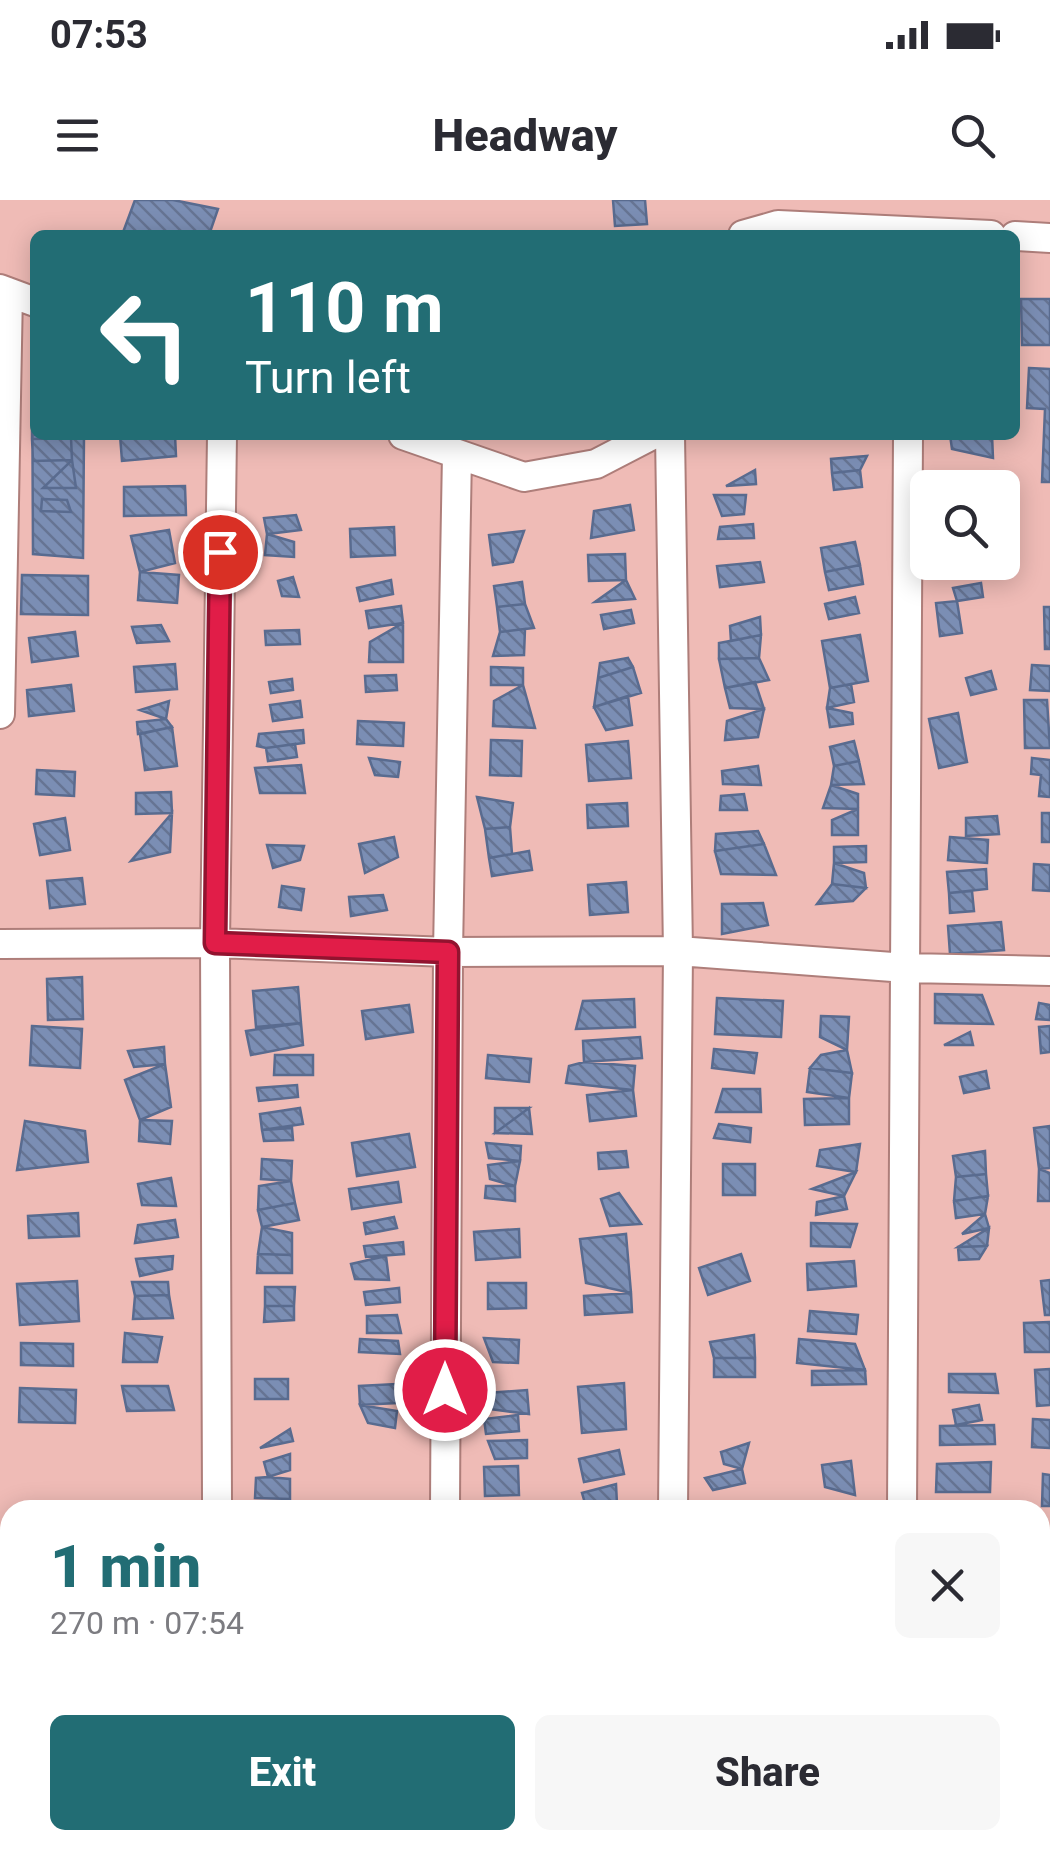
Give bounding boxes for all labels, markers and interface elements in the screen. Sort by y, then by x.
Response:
text: 07:53 [50,13,148,57]
icon: menu [50,108,105,163]
icon: search [945,108,1000,163]
text: Headway [433,109,617,162]
text: 110 m [245,267,444,349]
icon: left [80,270,210,400]
text: Turn left [245,351,411,404]
map controls [910,470,1020,580]
button: search [910,470,1020,580]
pin [178,510,263,595]
icon: arrive [193,525,248,580]
position arrow [393,1338,497,1442]
text: 1 min [50,1531,201,1602]
button: close [895,1533,1000,1638]
text: 270 m · 07:54 [50,1604,244,1642]
button: Exit [50,1715,515,1830]
button: Share [535,1715,1000,1830]

